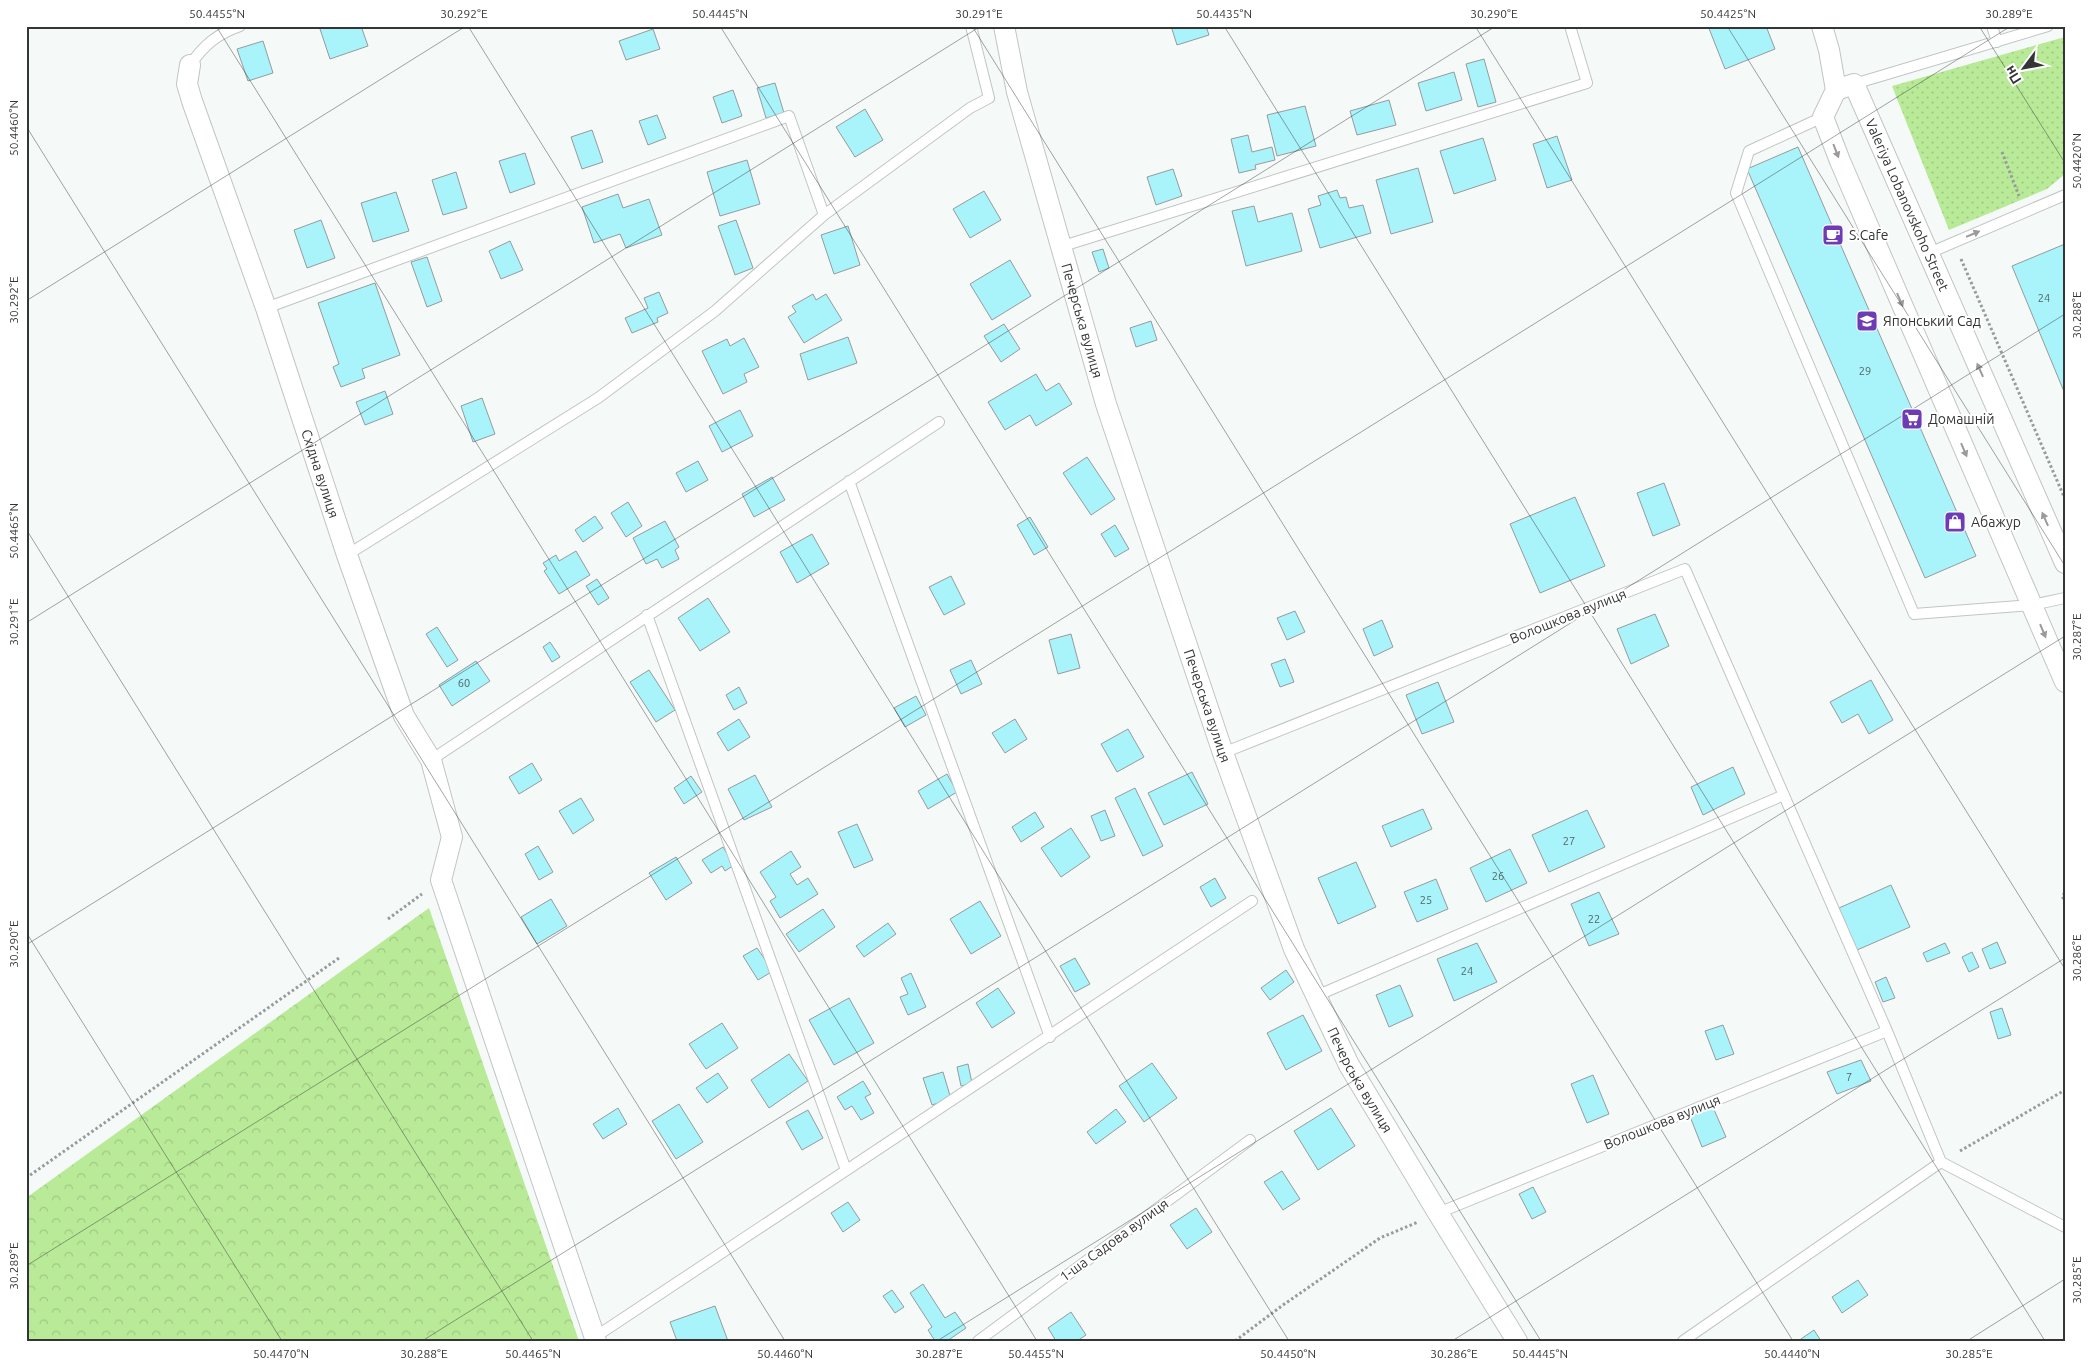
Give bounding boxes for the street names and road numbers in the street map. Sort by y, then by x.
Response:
street label: Valeriya Lobanovskoho Street [1862,116,1952,294]
street label: Печерська вулиця [1058,261,1106,380]
street label: Східна вулиця [298,427,342,520]
street label: Волошкова вулиця [1507,585,1629,647]
street label: Печерська вулиця [1181,647,1234,765]
street label: Печерська вулиця [1324,1025,1396,1136]
street label: Волошкова вулиця [1601,1091,1723,1153]
street label: 1-ша Садова вулиця [1057,1195,1171,1285]

